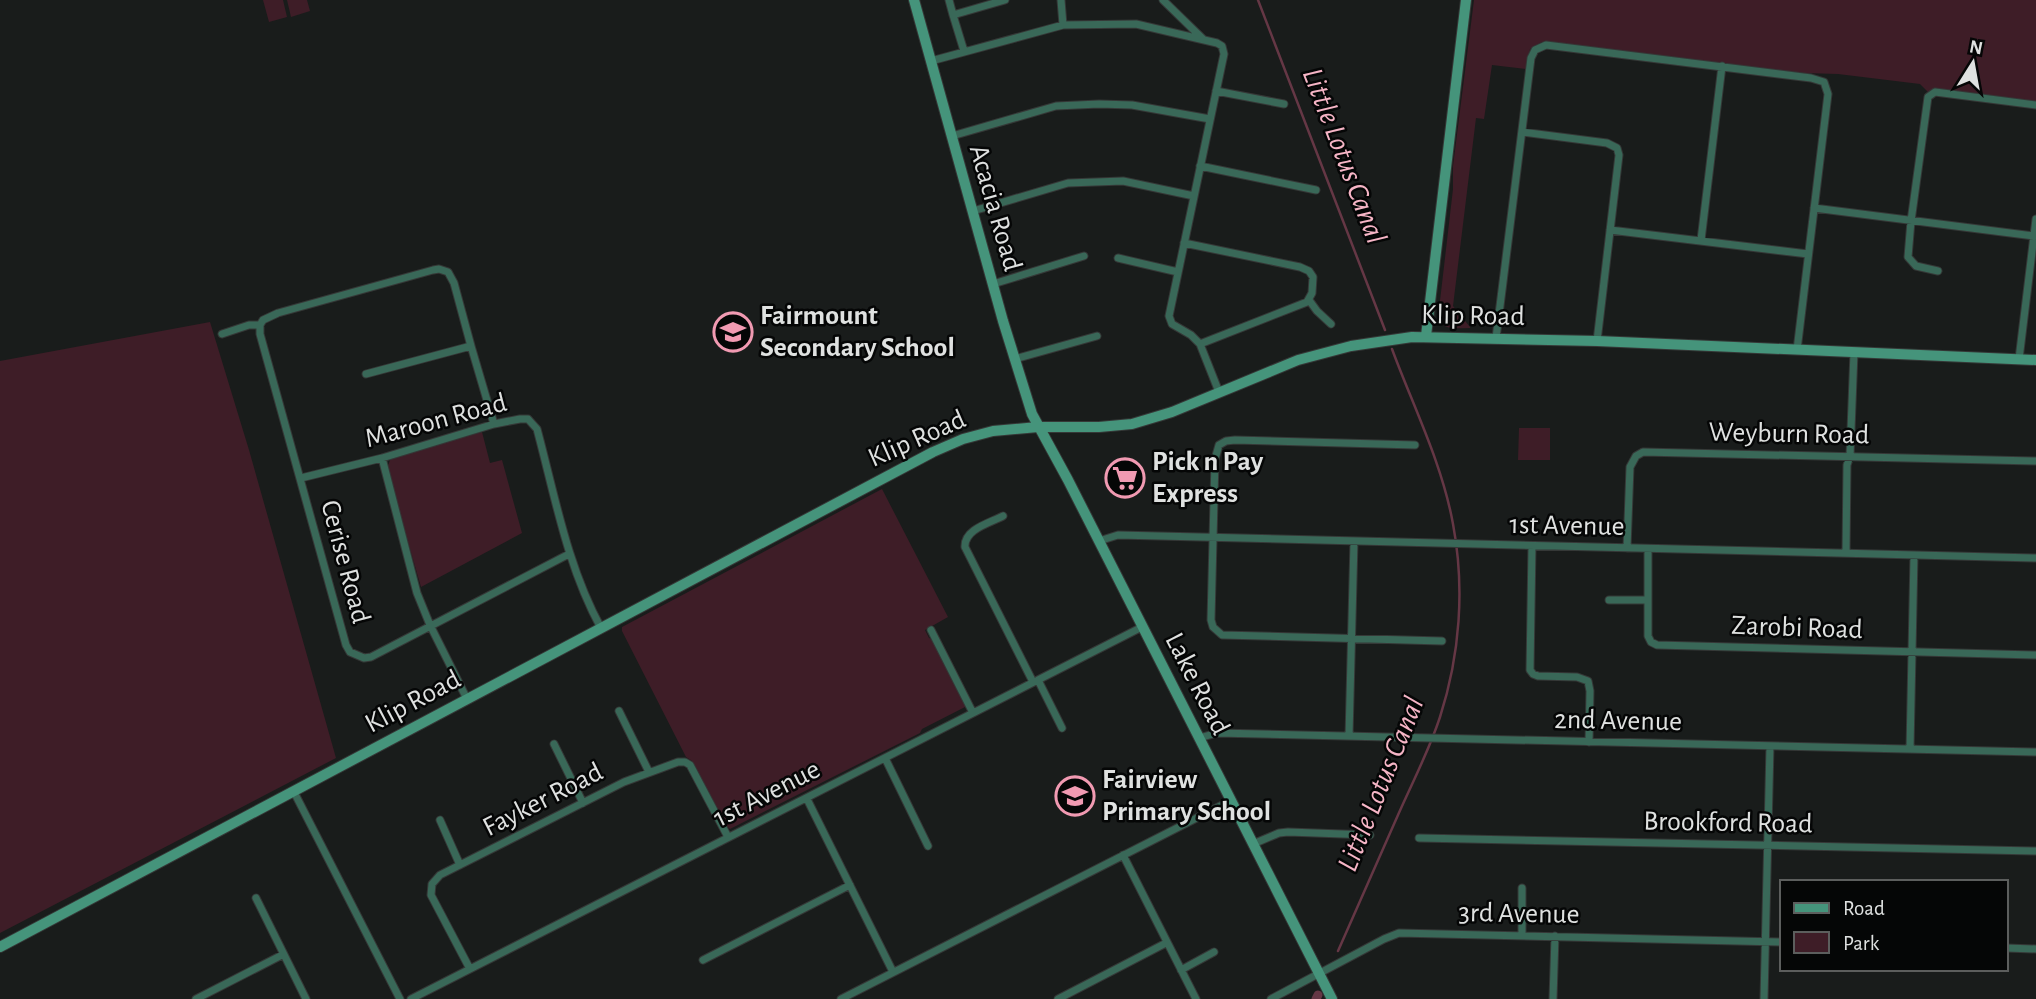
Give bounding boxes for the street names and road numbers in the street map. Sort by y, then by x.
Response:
street label: Acacia Road [964,142,1026,274]
street label: Klip Road [1421,301,1525,331]
street label: Maroon Road [362,389,510,453]
street label: Klip Road [864,405,970,473]
street label: Weyburn Road [1708,419,1870,449]
street label: Cerise Road [315,497,375,627]
street label: 1st Avenue [1509,511,1625,541]
street label: Zarobi Road [1731,612,1863,644]
street label: Lake Road [1160,629,1234,739]
street label: Klip Road [361,665,465,739]
street label: 2nd Avenue [1554,706,1682,736]
street label: 1st Avenue [709,755,825,833]
street label: Fayker Road [479,758,607,842]
street label: Brookford Road [1643,808,1813,838]
street label: 3rd Avenue [1458,899,1580,929]

